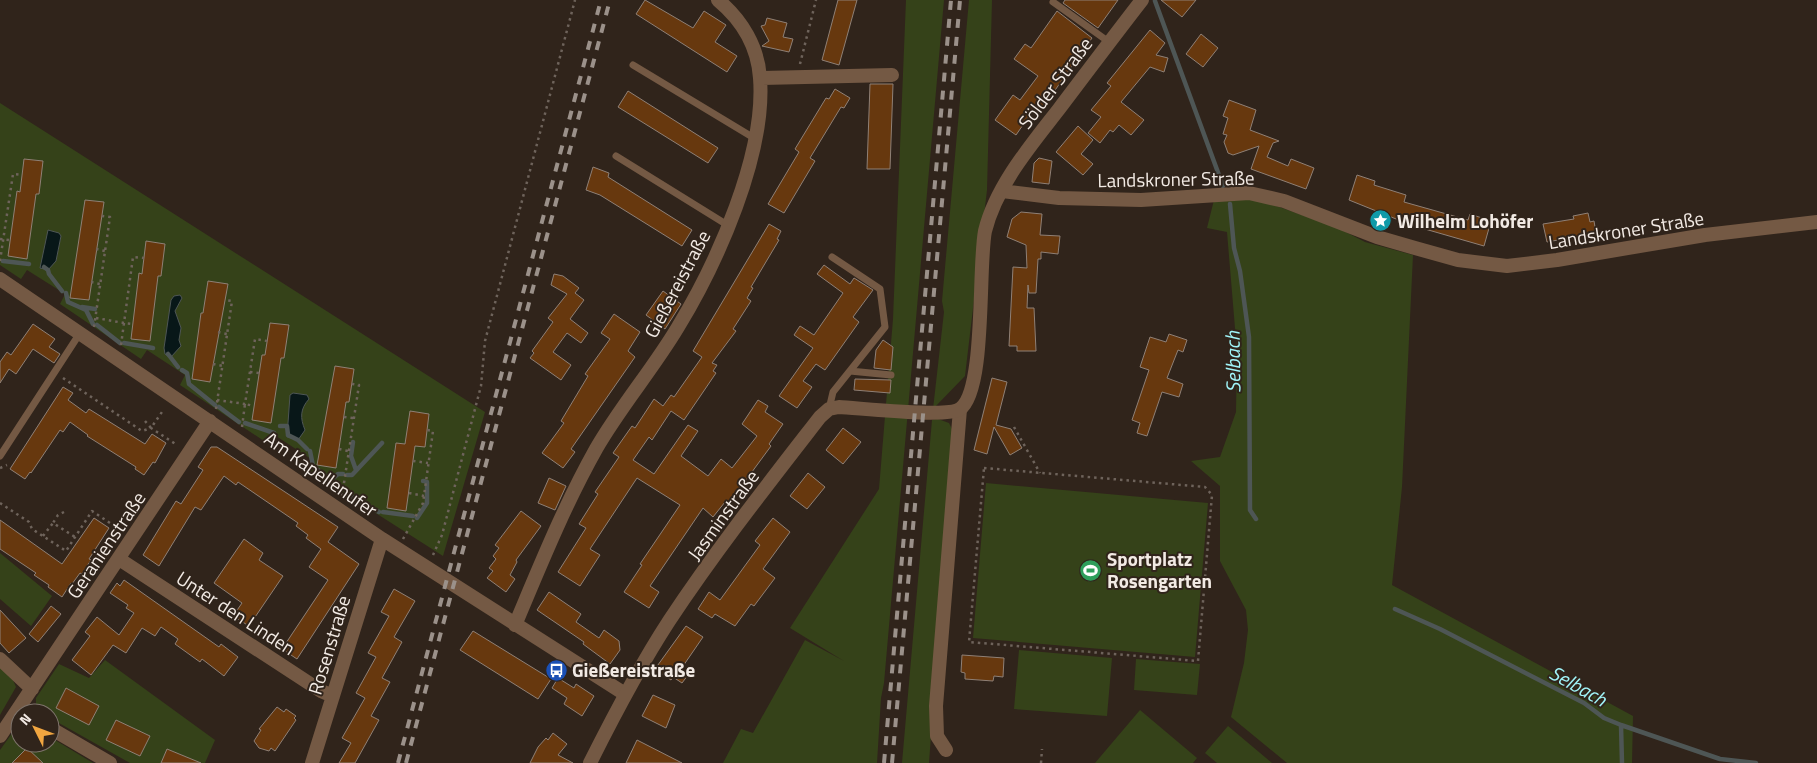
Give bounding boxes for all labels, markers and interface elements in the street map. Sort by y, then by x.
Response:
street label: Sölder Straße [1010,31,1099,135]
street label: Landskroner Straße [1097,163,1255,194]
street label: Landskroner Straße [1546,203,1706,256]
place label: Wilhelm Lohöfer [1397,206,1533,235]
place icon: Wilhelm Lohöfer [1369,209,1393,233]
street label: Gießereistraße [636,225,717,343]
water label: Selbach [1216,330,1249,393]
street label: Am Kapellenufer [259,424,384,524]
street label: Jasminstraße [680,463,766,566]
street label: Geranienstraße [59,485,152,604]
place label: Sportplatz Rosengarten [1107,544,1212,595]
sports icon: Sportplatz Rosengarten [1079,558,1103,582]
street label: Unter den Linden [171,563,302,662]
street label: Rosenstraße [300,592,357,698]
place label: Gießereistraße [572,655,695,684]
water label: Selbach [1544,657,1614,715]
bus stop icon: Gießereistraße [544,658,568,682]
north arrow [10,703,60,753]
text: N [14,708,36,730]

